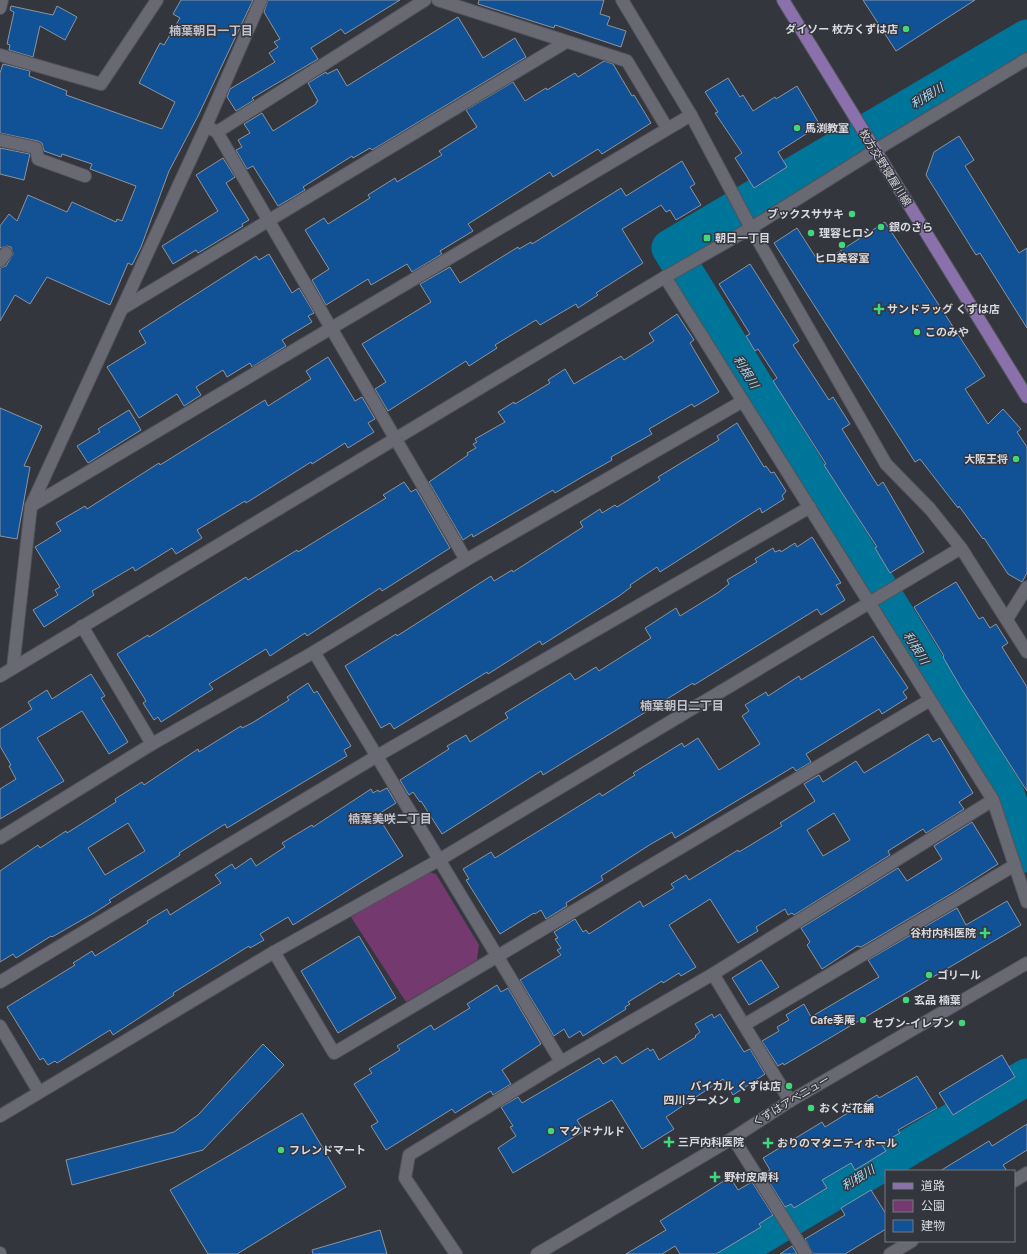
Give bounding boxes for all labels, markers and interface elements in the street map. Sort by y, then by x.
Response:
place label: ダイソー 枚方くずは店 [785,23,898,36]
district label: 楠葉朝日一丁目 [169,24,253,38]
marker: ダイソー 枚方くずは店 [901,24,911,34]
water label: 利根川 [908,80,948,111]
place label: 馬渕教室 [805,122,849,135]
marker: 馬渕教室 [792,123,802,133]
street label: 枚方交野寝屋川線 [856,127,914,209]
place label: ブックスササキ [767,208,844,221]
marker: ブックスササキ [847,209,857,219]
place label: 銀のさら [889,221,933,234]
marker: 銀のさら [876,222,886,232]
place label: 理容ヒロシ [819,227,874,240]
marker: 理容ヒロシ [806,228,816,238]
place label: 朝日一丁目 [715,232,770,245]
marker: 朝日一丁目 [702,233,712,243]
marker: ヒロ美容室 [837,240,847,250]
place label: ヒロ美容室 [815,252,870,265]
place label: サンドラッグ くずは店 [887,303,1000,316]
marker: サンドラッグ くずは店 [874,304,884,314]
place label: このみや [925,326,969,339]
marker: このみや [912,327,922,337]
water label: 利根川 [731,353,763,393]
place label: 大阪王将 [964,453,1008,466]
marker: 大阪王将 [1011,454,1021,464]
water label: 利根川 [901,629,933,669]
district label: 楠葉朝日二丁目 [640,699,724,713]
district label: 楠葉美咲二丁目 [348,812,432,826]
place label: 谷村内科医院 [910,927,976,940]
marker: 谷村内科医院 [979,927,991,939]
place label: ゴリール [937,969,981,982]
marker: ゴリール [924,970,934,980]
place label: 玄品 楠葉 [914,994,961,1007]
marker: 玄品 楠葉 [901,995,911,1005]
place label: Cafe季庵 [810,1014,856,1027]
marker: Cafe季庵 [858,1015,868,1025]
place label: セブン-イレブン [873,1017,954,1030]
marker: セブン-イレブン [957,1018,967,1028]
street label: くずはアベニュー [750,1073,832,1129]
place label: バイカル くずは店 [690,1080,781,1093]
marker: バイカル くずは店 [784,1081,794,1091]
place label: 四川ラーメン [663,1094,729,1107]
marker: 四川ラーメン [732,1095,742,1105]
place label: おくだ花舗 [819,1102,874,1115]
marker: おくだ花舗 [806,1103,816,1113]
place label: マクドナルド [559,1125,625,1138]
marker: マクドナルド [546,1126,556,1136]
marker: 三戸内科医院 [663,1136,675,1148]
place label: 三戸内科医院 [678,1136,744,1149]
marker: おりのマタニティホール [762,1137,774,1149]
place label: おりのマタニティホール [777,1137,897,1150]
place label: フレンドマート [289,1144,366,1157]
marker: フレンドマート [276,1145,286,1155]
water label: 利根川 [839,1162,879,1193]
legend [885,1170,1015,1242]
marker: 野村皮膚科 [709,1171,721,1183]
place label: 野村皮膚科 [724,1171,779,1184]
text: 道路 [921,1179,945,1193]
text: 公園 [921,1199,945,1213]
text: 建物 [921,1219,945,1233]

